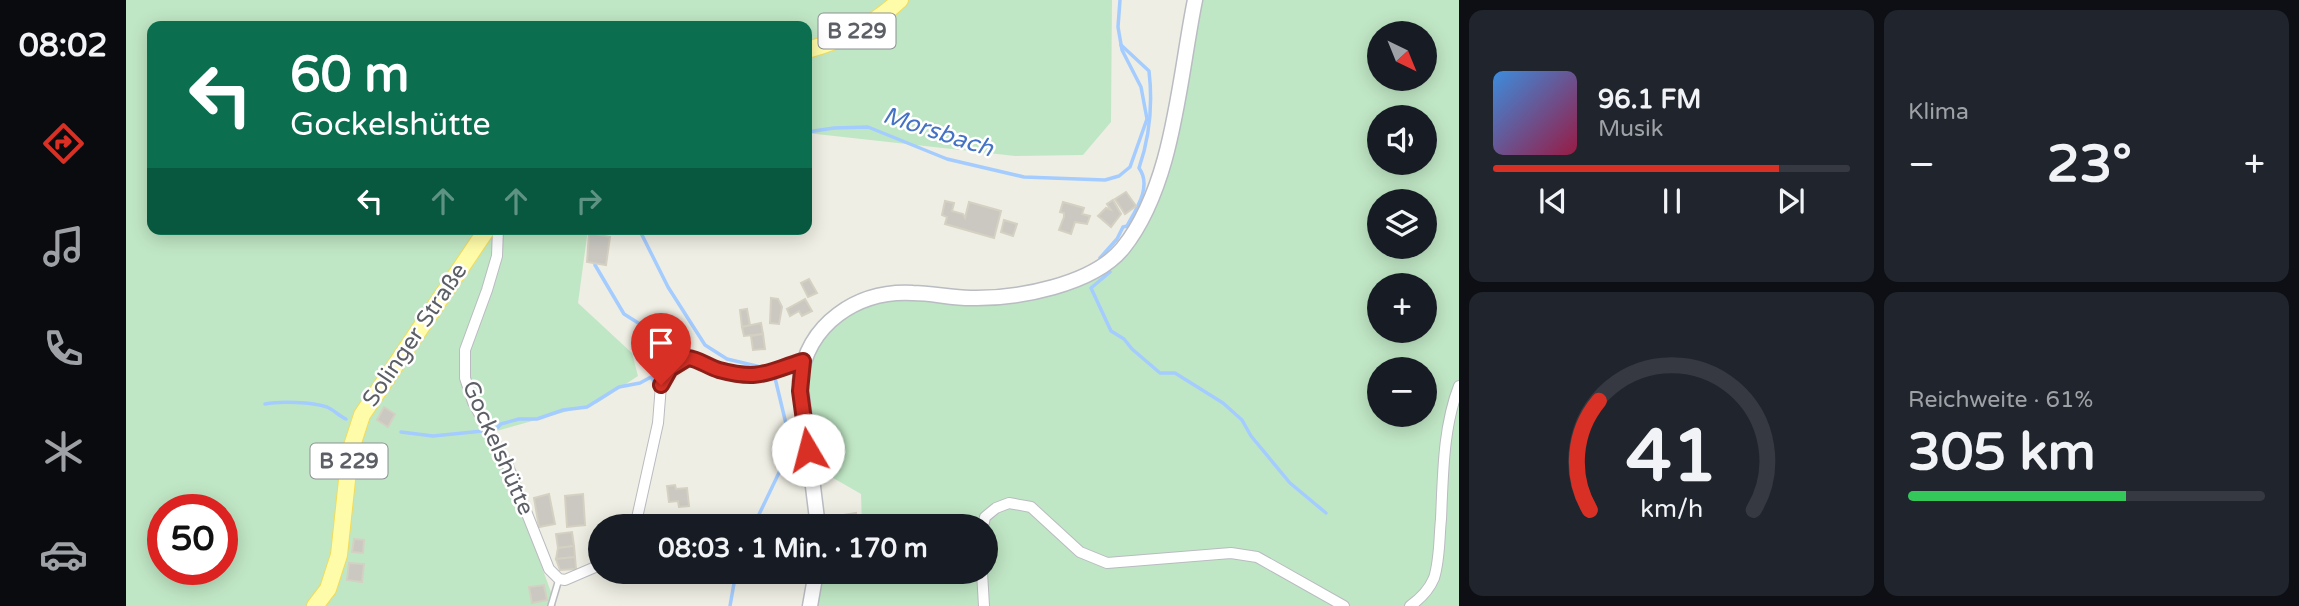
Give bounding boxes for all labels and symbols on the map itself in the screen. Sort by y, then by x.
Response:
road number: B 229 [818,14,896,48]
north arrow [1367,21,1437,91]
water label: Morsbach [879,101,998,164]
street label: Solinger Straße [357,258,473,412]
pin [631,313,691,385]
street label: Gockelshütte [456,376,540,520]
position arrow [771,413,845,487]
road number: B 229 [310,444,388,478]
speed limit sign: 50 [147,494,238,585]

